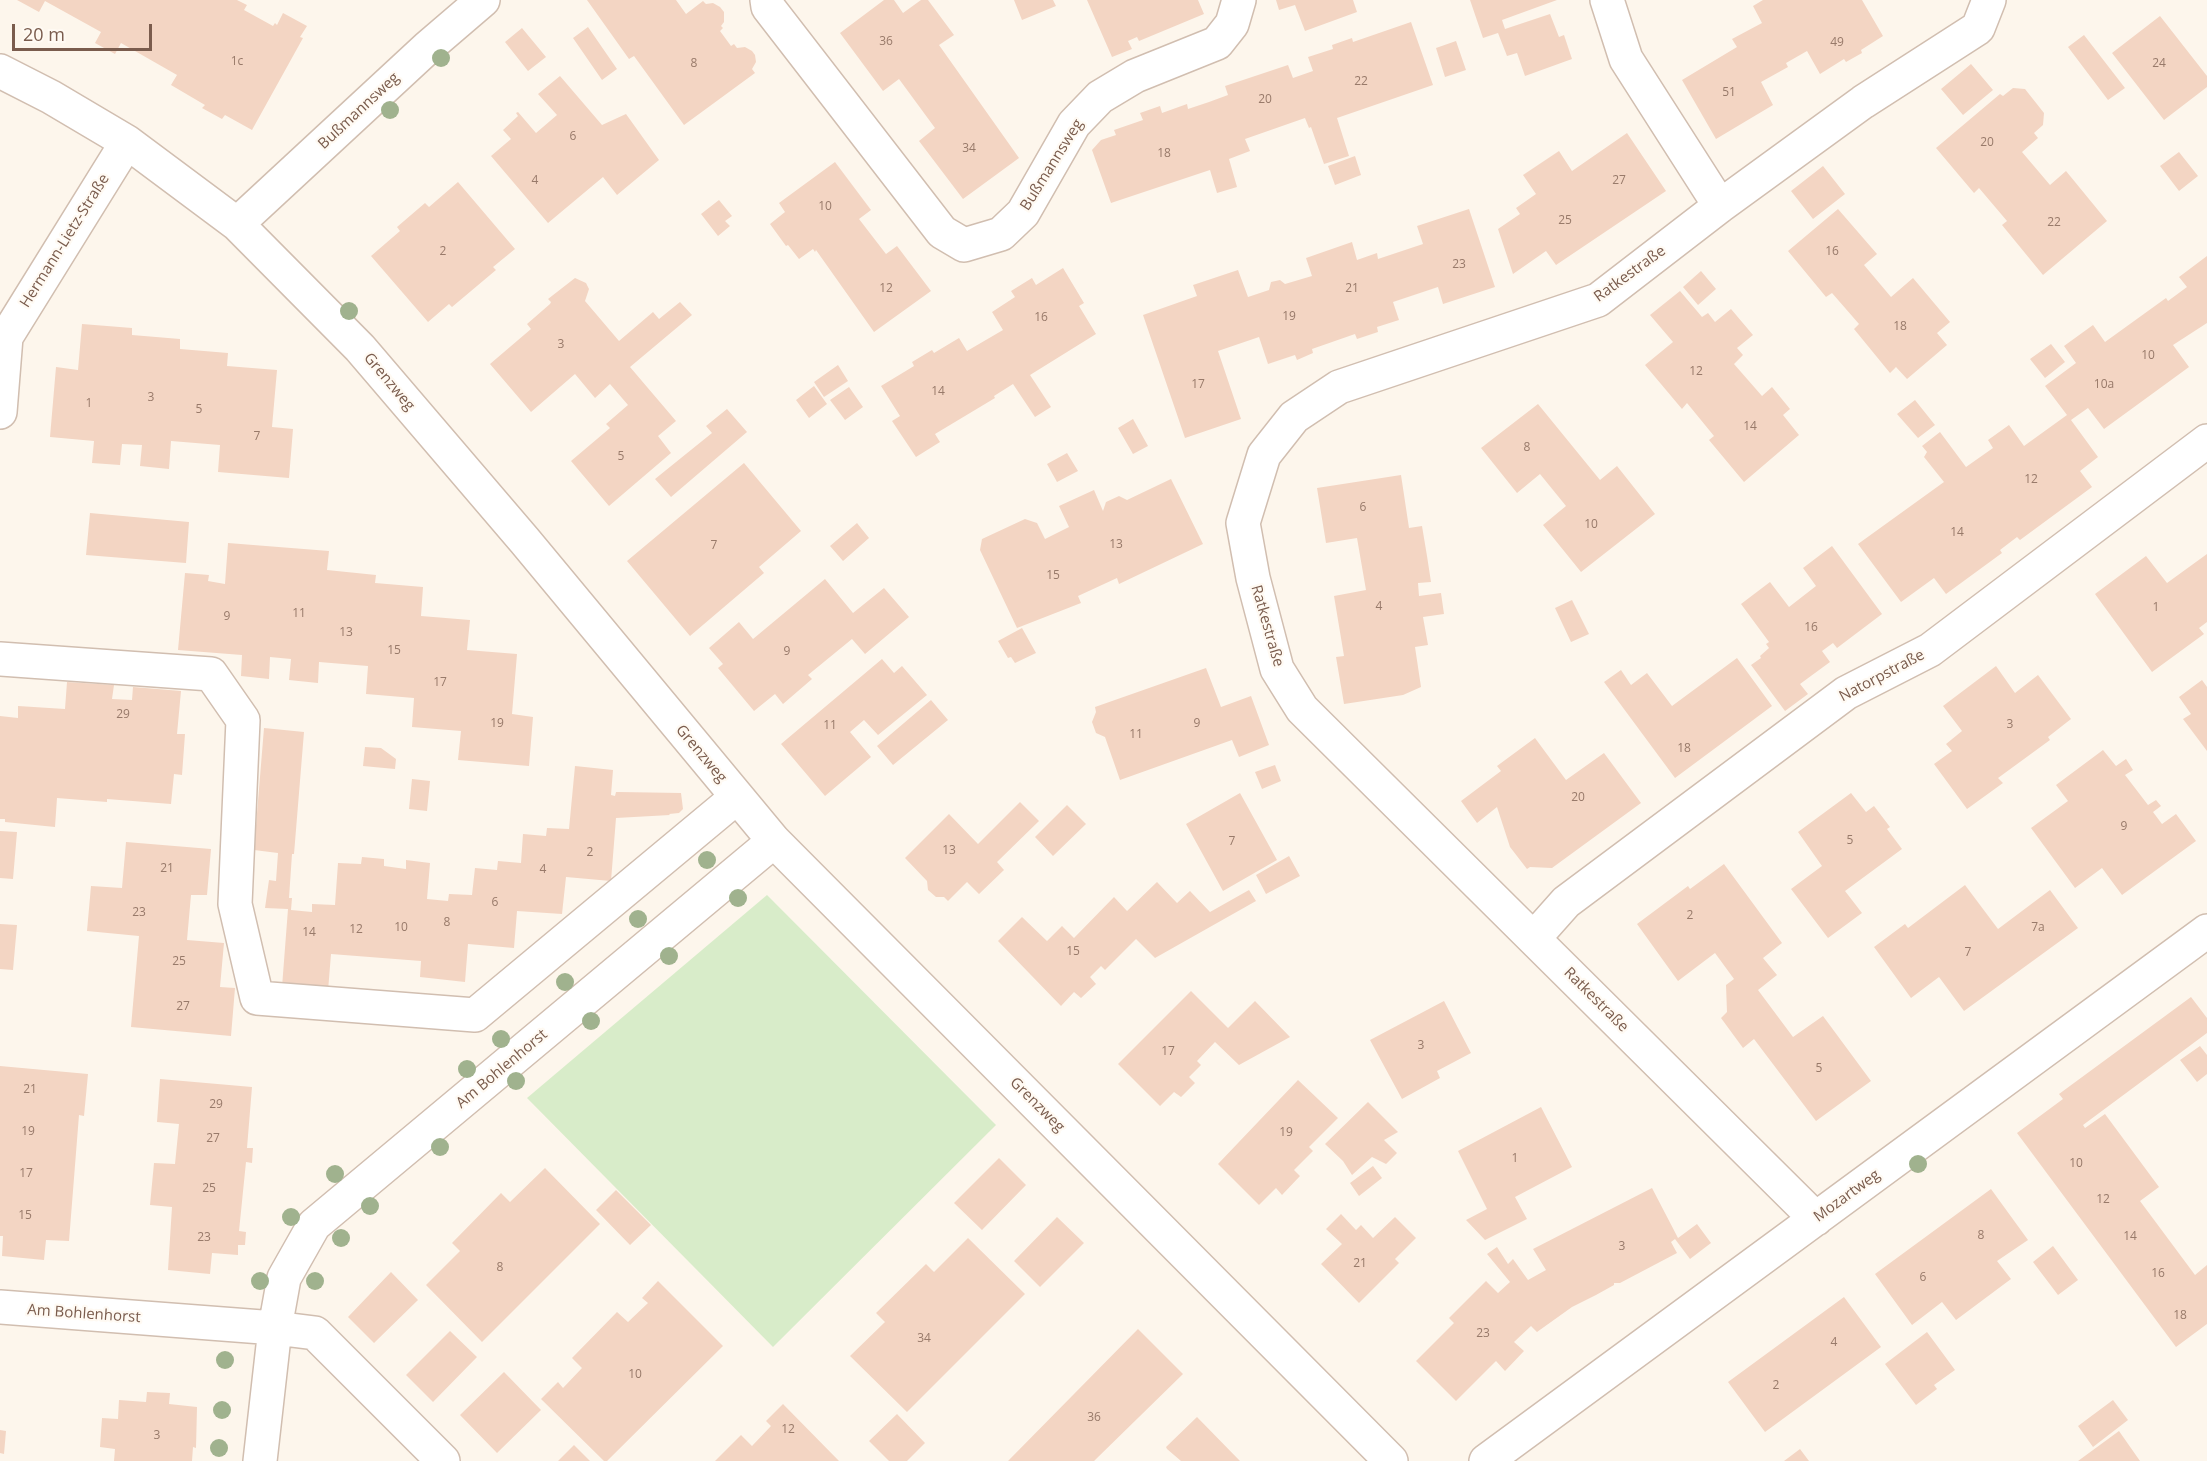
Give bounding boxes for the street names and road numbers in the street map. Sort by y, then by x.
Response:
street label: Bußmannsweg [315,69,403,153]
street label: Bußmannsweg [1017,116,1087,214]
street label: Hermann-Lietz-Straße [17,171,113,311]
street label: Ratkestraße [1591,242,1669,306]
street label: Grenzweg [360,349,418,415]
street label: Ratkestraße [1247,583,1287,669]
street label: Natorpstraße [1836,646,1928,706]
street label: Grenzweg [672,721,730,787]
street label: Ratkestraße [1560,964,1632,1036]
street label: Am Bohlenhorst [453,1026,551,1112]
street label: Grenzweg [1006,1074,1068,1136]
street label: Mozartweg [1810,1166,1884,1226]
street label: Am Bohlenhorst [27,1301,141,1327]

